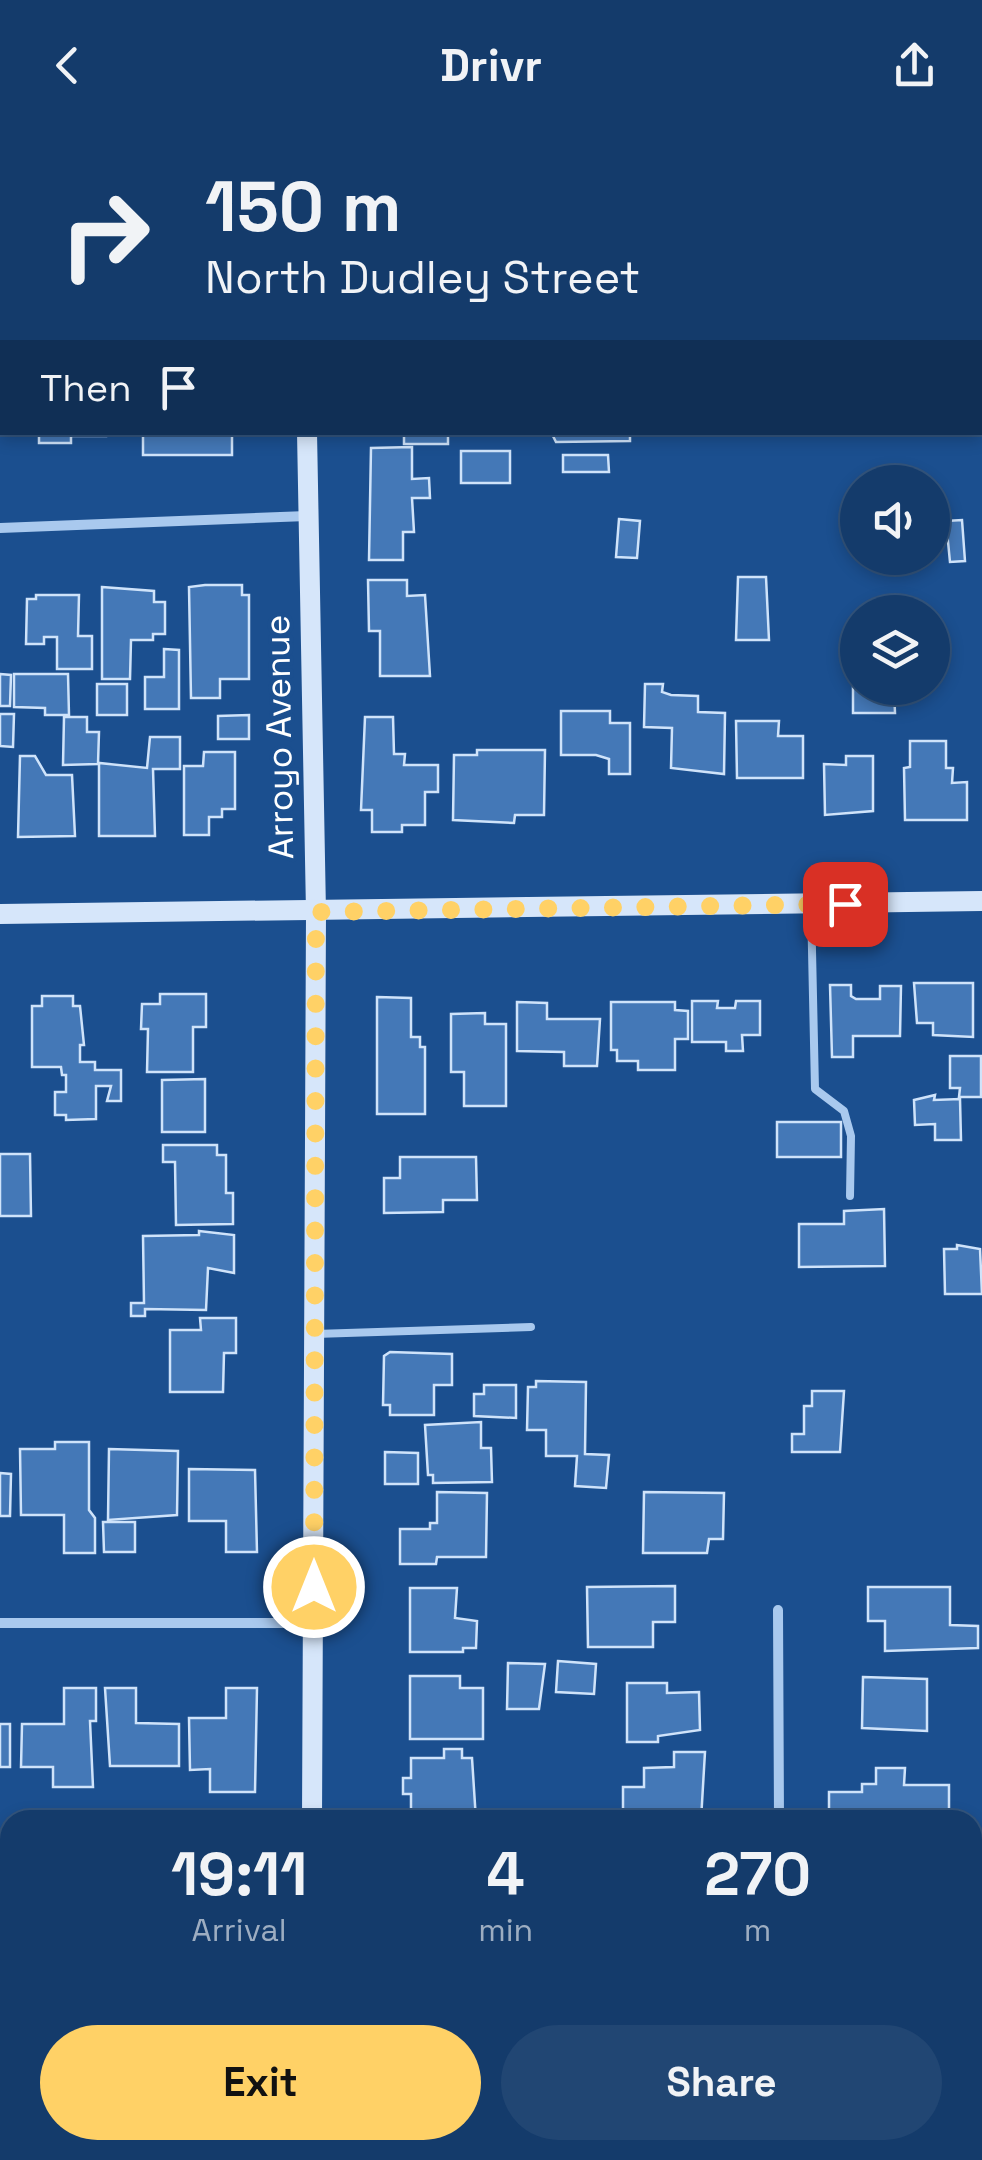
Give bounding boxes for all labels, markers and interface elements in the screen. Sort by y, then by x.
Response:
text: Drivr [440,37,542,94]
icon: back [40,38,95,93]
icon: share [887,38,942,93]
text: 150 m [205,162,402,251]
icon: right [40,170,170,300]
text: North Dudley Street [205,249,640,306]
icon: arrive [151,360,206,415]
text: Then [40,364,131,412]
map controls [840,465,950,705]
button: sound [840,465,950,575]
button: layers [840,595,950,705]
street label: Arroyo Avenue [255,614,303,860]
pin [803,862,888,947]
icon: arrive [818,877,873,932]
position arrow [262,1535,366,1639]
text: 19:11 [171,1836,307,1913]
text: 4 [487,1836,525,1913]
text: 270 [704,1836,811,1913]
text: Arrival [192,1910,287,1950]
text: min [478,1910,533,1950]
text: m [744,1910,771,1950]
button: Exit [40,2025,481,2140]
button: Share [501,2025,942,2140]

